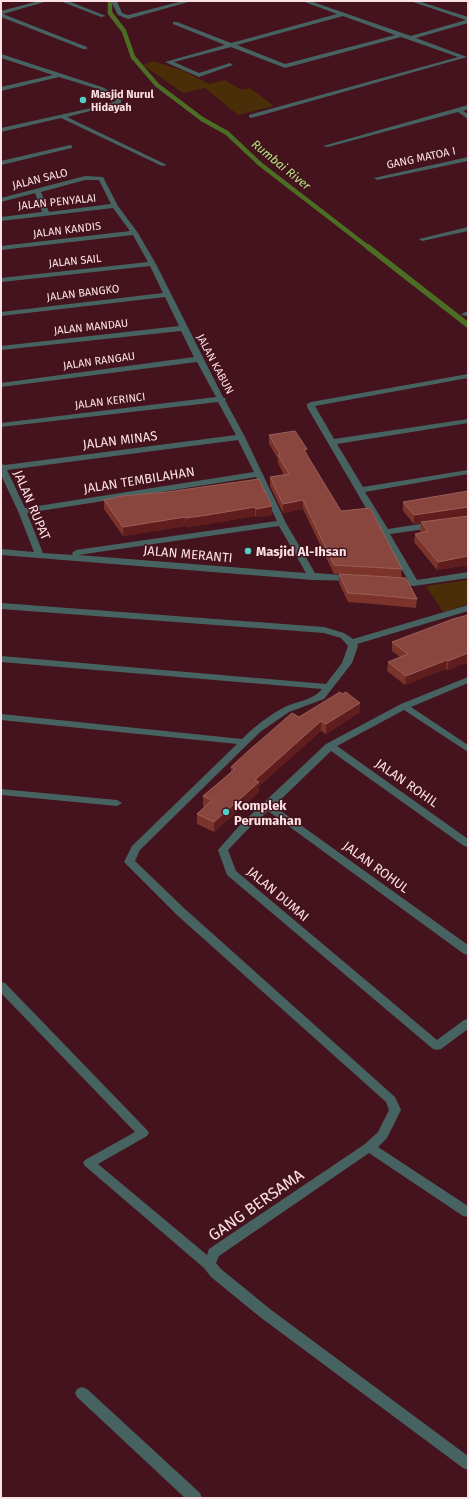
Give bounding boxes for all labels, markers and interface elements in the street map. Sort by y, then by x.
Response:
place label: Masjid Nurul Hidayah [91,88,155,114]
marker: Masjid Nurul Hidayah [78,95,88,105]
water label: Rumbai River [249,137,314,193]
street label: GANG MATOA I [385,144,457,172]
street label: JALAN SALO [11,166,69,192]
street label: JALAN PENYALAI [17,191,97,213]
street label: JALAN KANDIS [32,219,102,241]
street label: JALAN SAIL [48,252,102,270]
street label: JALAN BANGKO [46,282,120,304]
street label: JALAN MANDAU [53,317,129,337]
street label: JALAN KABUN [194,332,236,396]
street label: JALAN RANGAU [62,349,136,373]
street label: JALAN KERINCI [74,390,146,412]
street label: JALAN MINAS [82,428,158,452]
street label: JALAN TEMBILAHAN [82,464,196,496]
street label: JALAN RUPAT [11,468,54,542]
street label: JALAN MERANTI [143,543,233,565]
place label: Masjid Al-Ihsan [256,544,346,559]
marker: Masjid Al-Ihsan [243,546,253,556]
street label: JALAN ROHIL [373,756,442,811]
place label: Komplek Perumahan [234,798,301,828]
marker: Komplek Perumahan [221,807,231,817]
street label: JALAN ROHUL [340,838,413,896]
street label: JALAN DUMAI [244,864,312,924]
street label: GANG BERSAMA [205,1165,308,1245]

